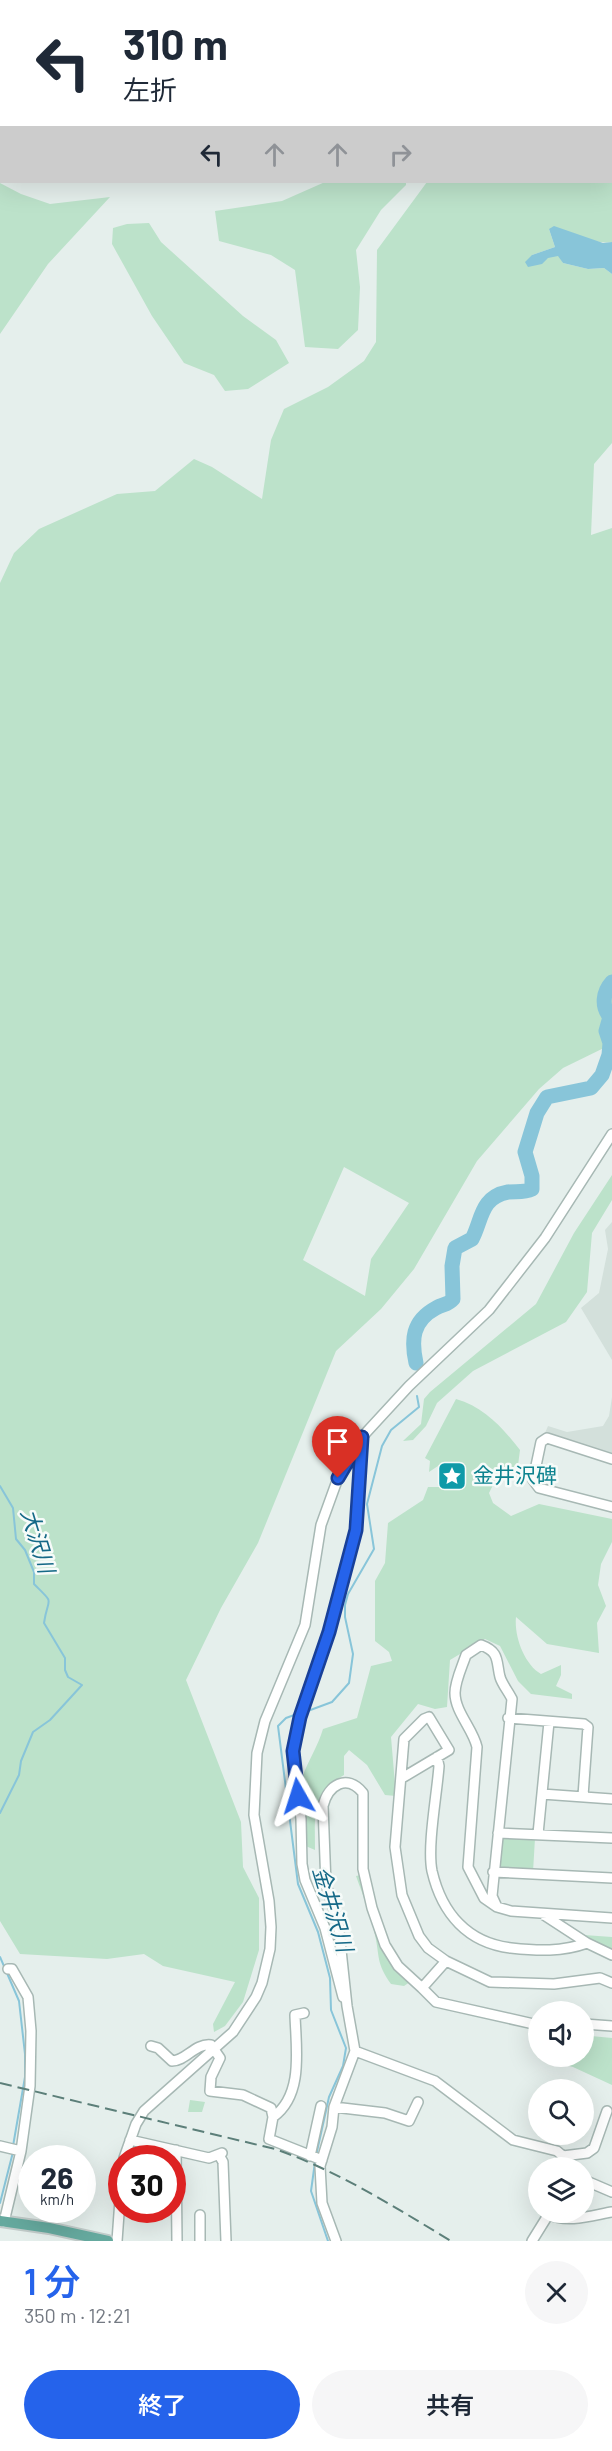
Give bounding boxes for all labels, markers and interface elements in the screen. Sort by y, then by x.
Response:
text: 310 m [123,18,228,68]
icon: left [24,24,102,102]
text: 左折 [123,73,177,105]
icon: left [195,138,228,171]
icon: ahead [258,138,291,171]
icon: ahead [321,138,354,171]
icon: right [384,138,417,171]
pin [312,1416,363,1478]
icon: arrive [321,1425,354,1458]
place icon: 金井沢碑 [436,1460,468,1492]
place label: 金井沢碑 [473,1462,557,1487]
water label: 大沢川 [17,1505,62,1578]
position arrow [266,1764,330,1828]
water label: 金井沢川 [309,1863,360,1956]
map controls [528,2001,594,2223]
button: sound [528,2001,594,2067]
button: search [528,2079,594,2145]
speed limit sign: 30 [108,2145,186,2223]
button: layers [528,2157,594,2223]
text: 26 [41,2159,73,2195]
text: km/h [40,2190,74,2208]
text: 1 分 [24,2259,80,2302]
button: close [525,2261,588,2324]
text: 350 m · 12:21 [24,2303,131,2327]
button: 終了 [24,2370,300,2439]
button: 共有 [312,2370,588,2439]

